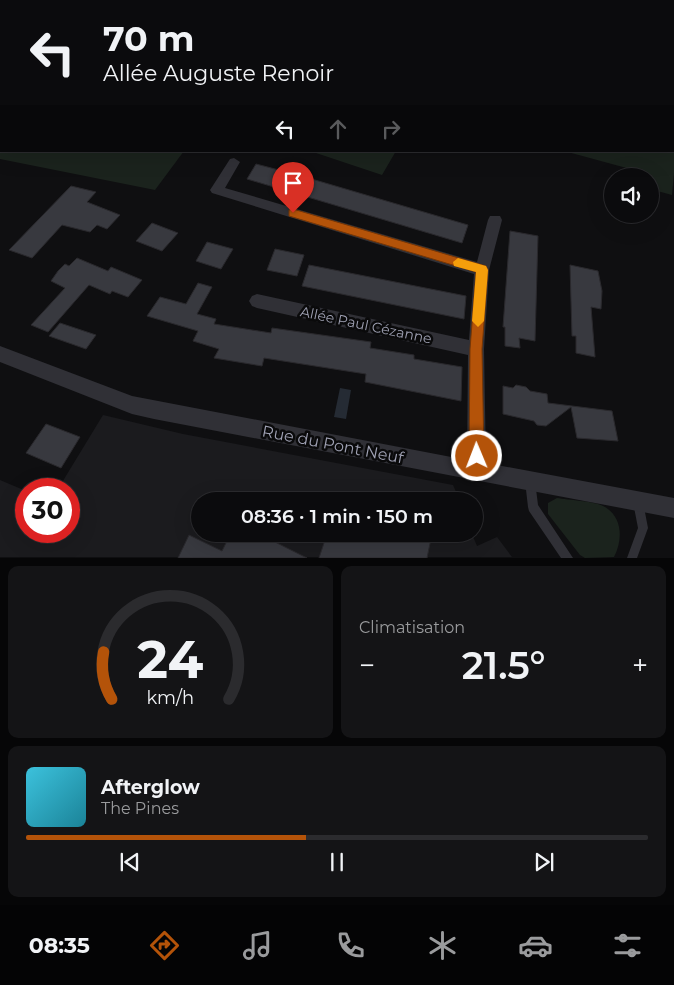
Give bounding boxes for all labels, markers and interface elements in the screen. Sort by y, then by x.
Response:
text: 70 m [103,17,194,60]
icon: left [20,20,85,85]
text: Allée Auguste Renoir [103,60,334,87]
icon: left [271,115,299,143]
icon: ahead [324,115,352,143]
icon: right [377,115,405,143]
pin [272,162,314,213]
map controls [604,168,659,223]
button: sound [604,168,659,223]
icon: arrive [279,169,307,197]
street label: Allée Paul Cézanne [299,302,433,348]
street label: Rue du Pont Neuf [261,421,406,468]
position arrow [450,429,502,481]
speed limit sign: 30 [15,478,80,543]
text: 08:36 · 1 min · 150 m [241,505,433,528]
text: Climatisation [359,618,465,637]
text: 24 [138,628,204,691]
text: 21.5° [462,642,545,689]
text: − [359,648,375,682]
text: + [632,648,648,682]
text: km/h [147,687,194,708]
text: Afterglow [101,776,200,799]
text: The Pines [101,799,179,818]
icon: previous [116,848,144,876]
icon: pause [323,848,351,876]
icon: next [530,848,558,876]
icon: directions [147,928,182,963]
icon: music [240,928,275,963]
icon: phone [333,928,368,963]
icon: climate [425,928,460,963]
icon: car [518,928,553,963]
icon: filters [610,928,645,963]
text: 08:35 [29,932,90,959]

